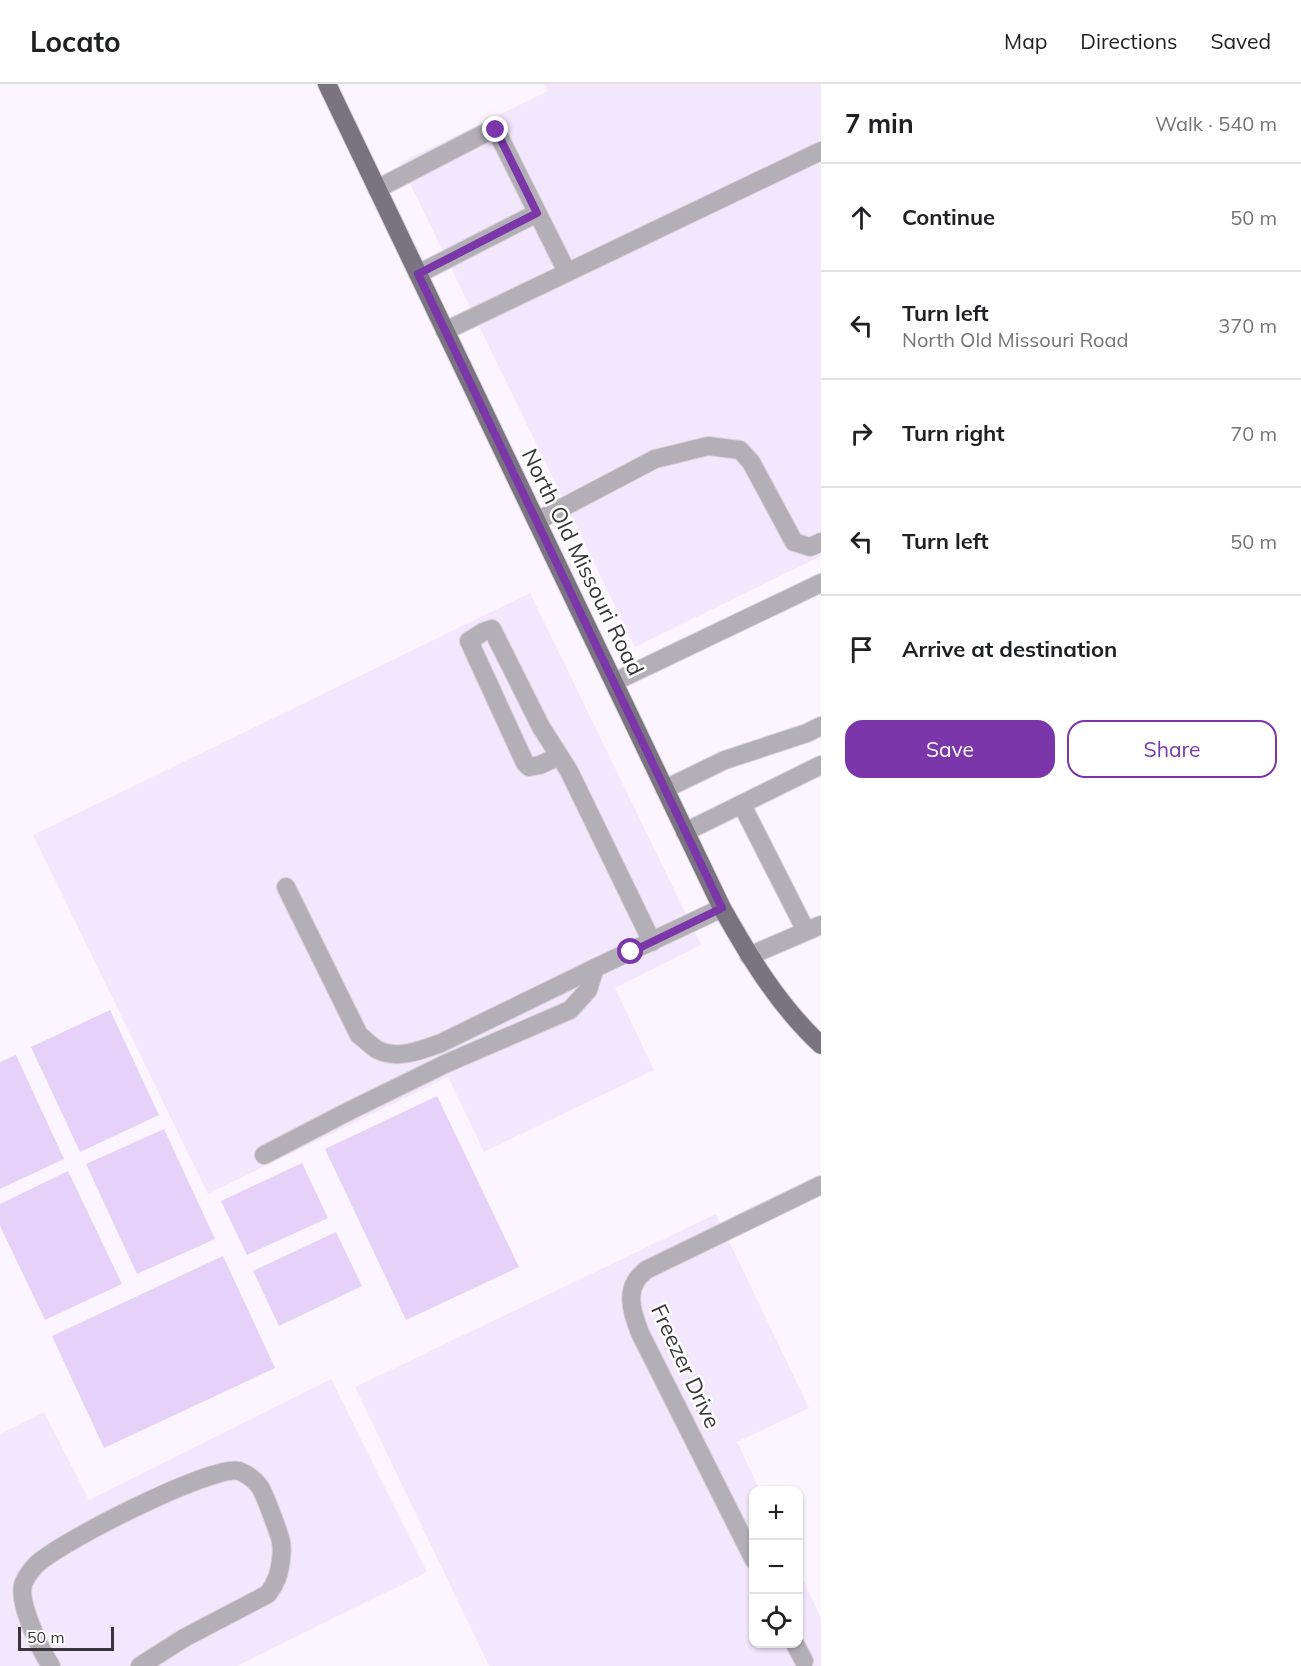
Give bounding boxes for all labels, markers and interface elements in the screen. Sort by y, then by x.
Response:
text: Locato [30,24,121,59]
text: Map [1004,28,1047,54]
text: Directions [1080,28,1177,54]
text: Saved [1210,28,1271,54]
text: 7 min [845,107,914,140]
text: Walk · 540 m [1155,111,1277,136]
route end [482,116,508,142]
icon: ahead [845,201,878,234]
text: Continue [902,203,995,231]
text: 50 m [1230,205,1277,230]
text: Turn left [902,299,989,327]
icon: left [845,309,878,342]
text: 370 m [1218,313,1277,338]
text: North Old Missouri Road [902,327,1129,352]
icon: right [845,417,878,450]
text: Turn right [902,419,1005,447]
text: 70 m [1230,421,1277,446]
street label: North Old Missouri Road [516,444,650,680]
icon: left [845,525,878,558]
text: Turn left [902,527,989,555]
text: 50 m [1230,529,1277,554]
icon: arrive [845,633,878,666]
text: Arrive at destination [902,635,1117,663]
button: Save [845,720,1055,778]
button: Share [1067,720,1277,778]
route start [617,938,643,964]
street label: Freezer Drive [645,1299,727,1433]
map controls [749,1486,803,1648]
button: + [749,1486,803,1540]
button: − [749,1540,803,1594]
button: locate [749,1594,803,1648]
scale bar [18,1624,114,1652]
text: 50 m [27,1627,64,1647]

